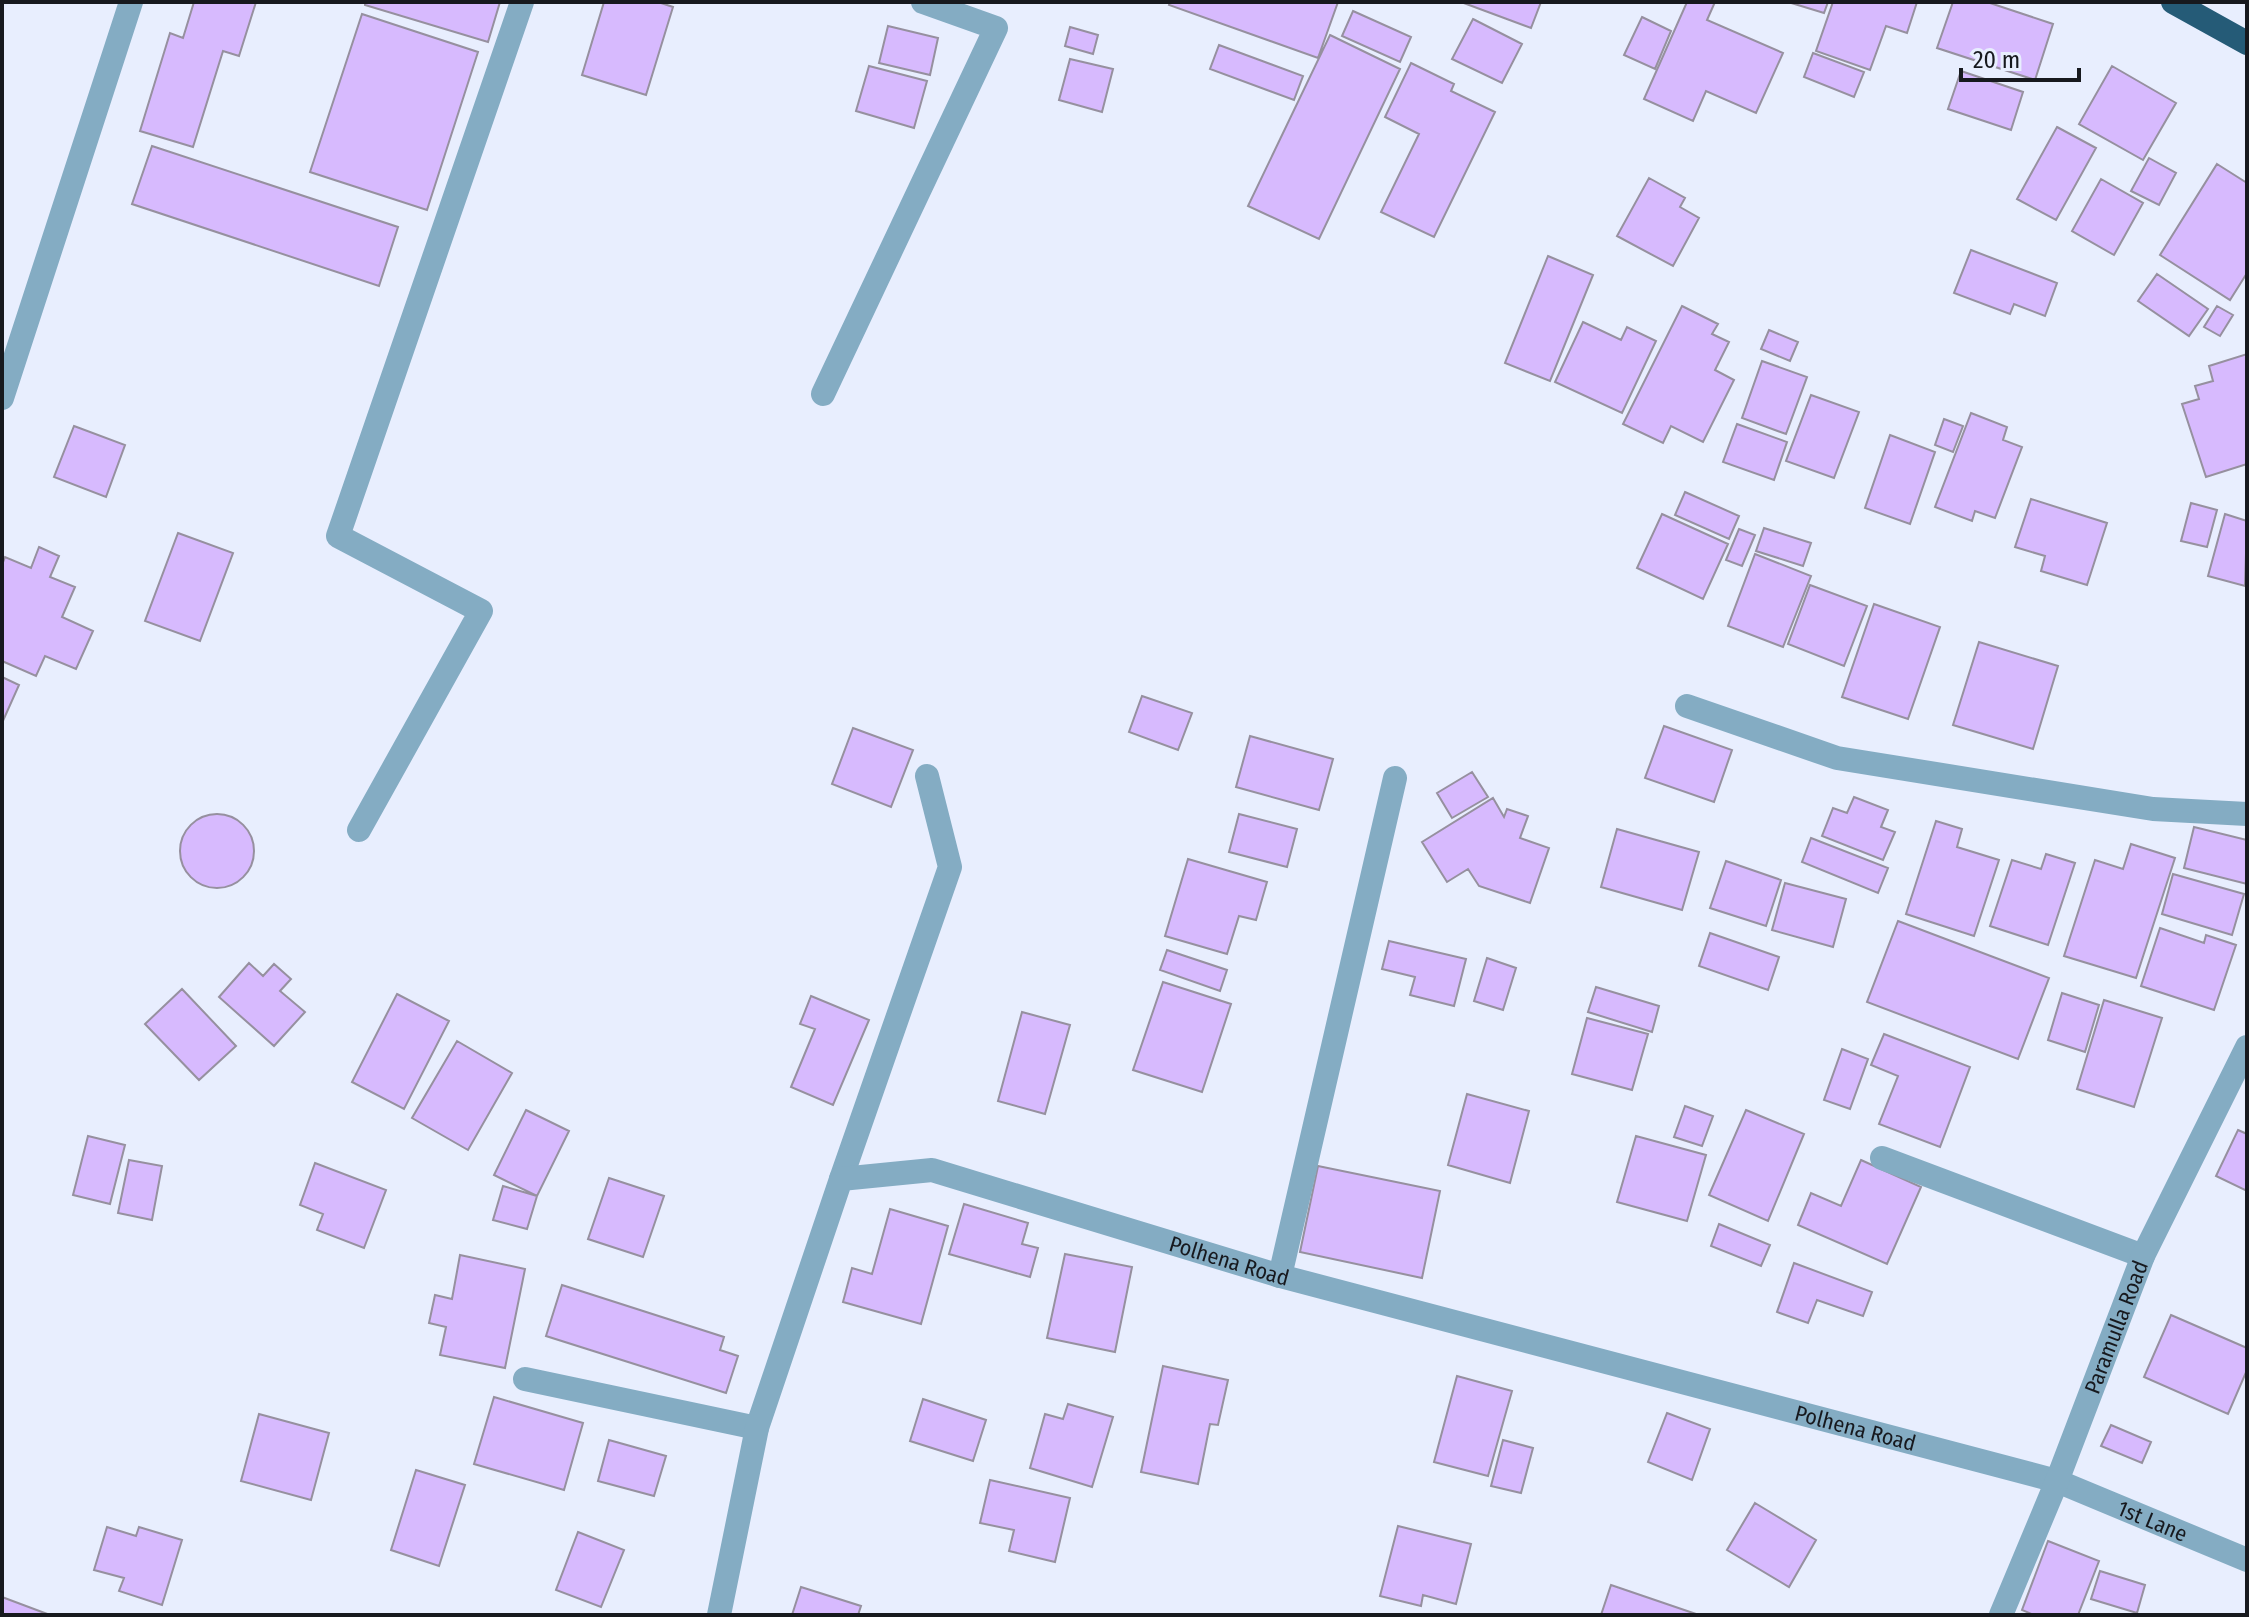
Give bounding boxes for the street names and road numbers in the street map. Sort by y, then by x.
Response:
street label: Polhena Road [1166,1230,1292,1291]
street label: Paramulla Road [2078,1257,2154,1398]
street label: Polhena Road [1792,1399,1919,1457]
street label: 1st Lane [2114,1494,2192,1547]

